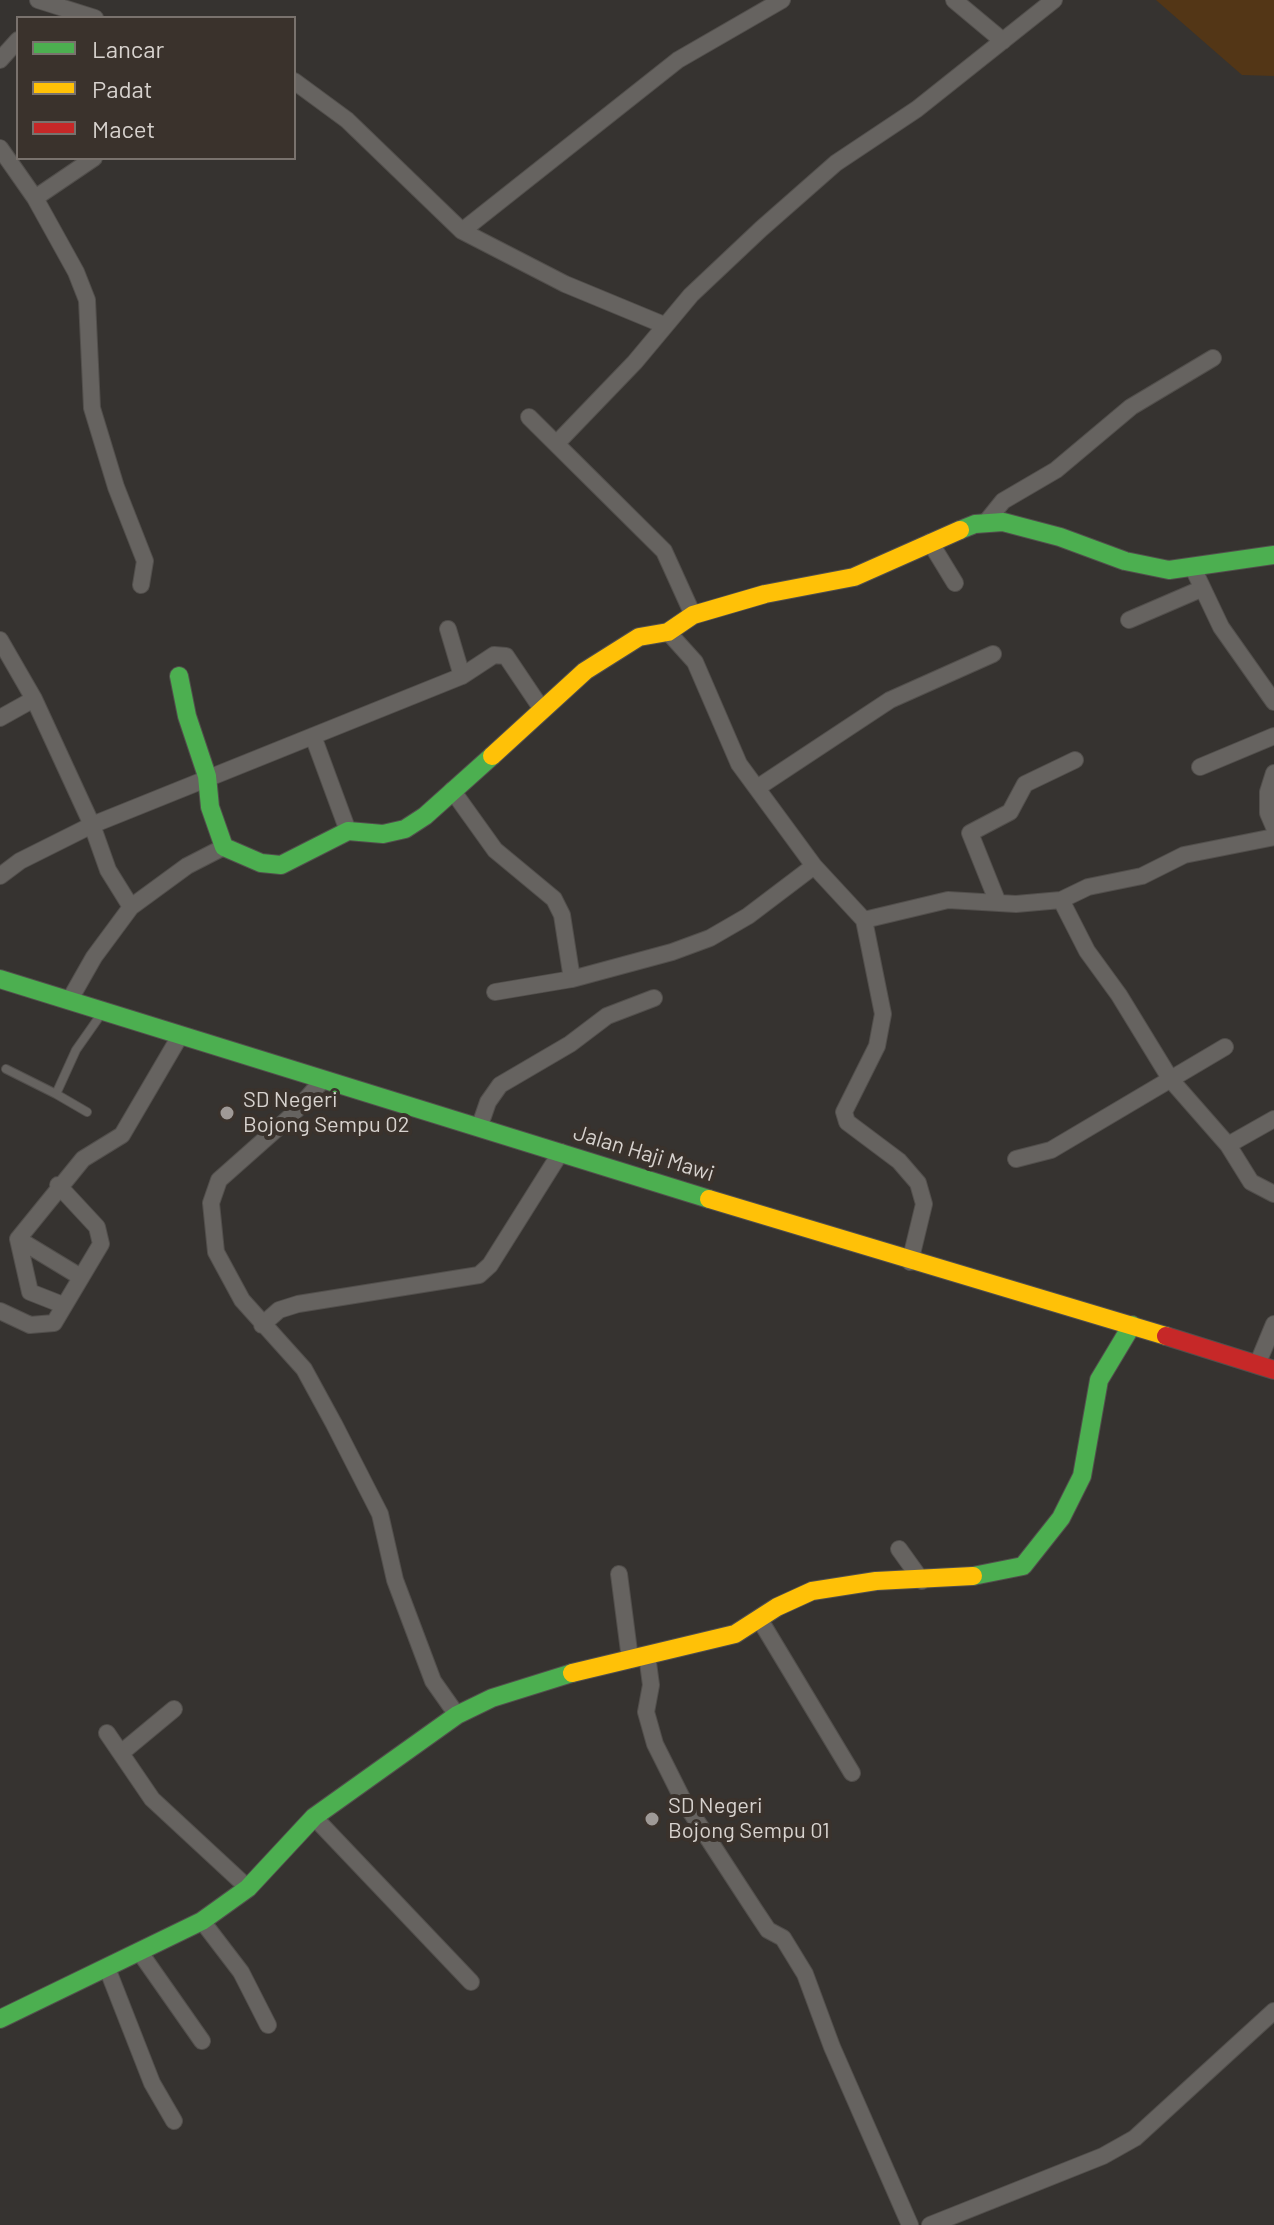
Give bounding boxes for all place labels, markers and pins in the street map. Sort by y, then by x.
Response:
place label: SD Negeri Bojong Sempu 02 [243,1087,410,1138]
marker: SD Negeri Bojong Sempu 02 [218,1104,236,1122]
place label: SD Negeri Bojong Sempu 01 [668,1793,830,1844]
marker: SD Negeri Bojong Sempu 01 [643,1810,661,1828]

